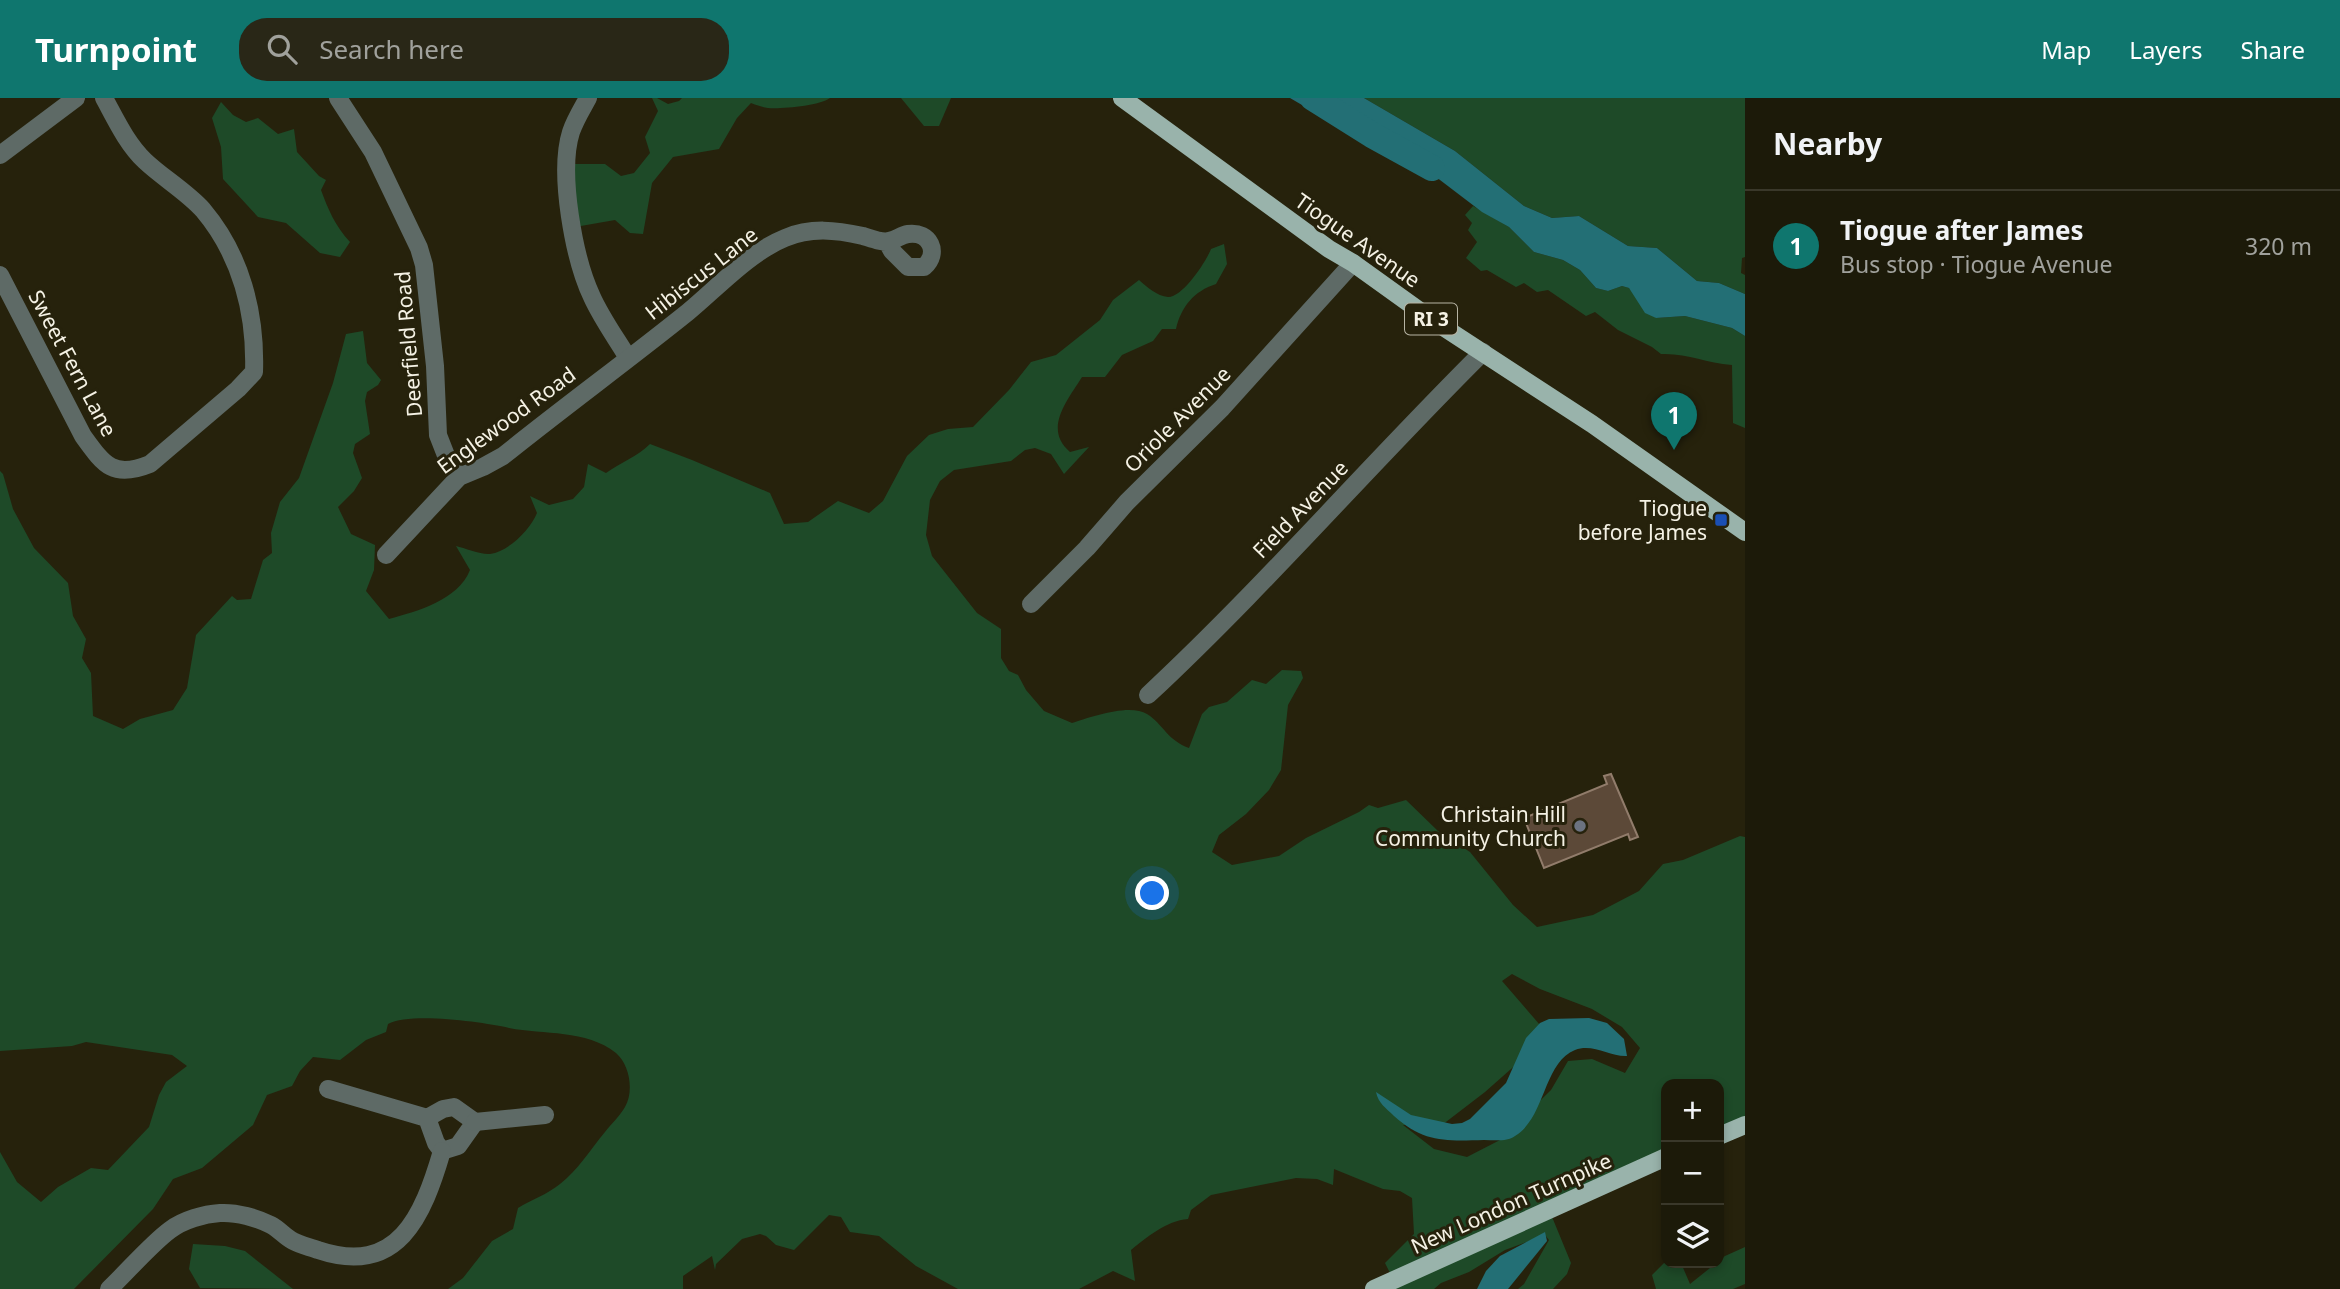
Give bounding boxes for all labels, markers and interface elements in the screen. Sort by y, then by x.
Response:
search box [239,18,729,81]
text: Turnpoint [35,27,197,72]
icon: search [263,30,301,68]
text: Search here [319,31,464,67]
text: Map [2041,33,2091,66]
text: Layers [2129,33,2203,66]
text: Share [2241,33,2305,66]
text: Nearby [1773,123,1882,164]
street label: Tiogue Avenue [1290,186,1426,294]
text: Tiogue after James [1840,212,2084,248]
street label: Hibiscus Lane [639,220,763,326]
text: 1 [1789,230,1803,262]
text: 320 m [2245,230,2312,262]
text: Bus stop · Tiogue Avenue [1840,248,2112,280]
street label: Deerfield Road [388,270,428,418]
street label: Sweet Fern Lane [23,285,123,441]
road number: RI 3 [1405,304,1457,334]
street label: Englewood Road [431,360,581,480]
street label: Oriole Avenue [1118,360,1236,478]
pin: 1 [1651,392,1697,450]
street label: Field Avenue [1246,454,1354,564]
place label: Tiogue before James [1578,494,1707,546]
marker: Tiogue before James [1713,512,1729,528]
place label: Christain Hill Community Church [1375,800,1566,852]
marker: Christain Hill Community Church [1572,818,1588,834]
your location [1135,876,1169,910]
map controls [1661,1079,1724,1268]
button: + [1661,1079,1724,1142]
button: − [1661,1142,1724,1205]
street label: New London Turnpike [1406,1146,1616,1260]
button: layers [1661,1205,1724,1268]

